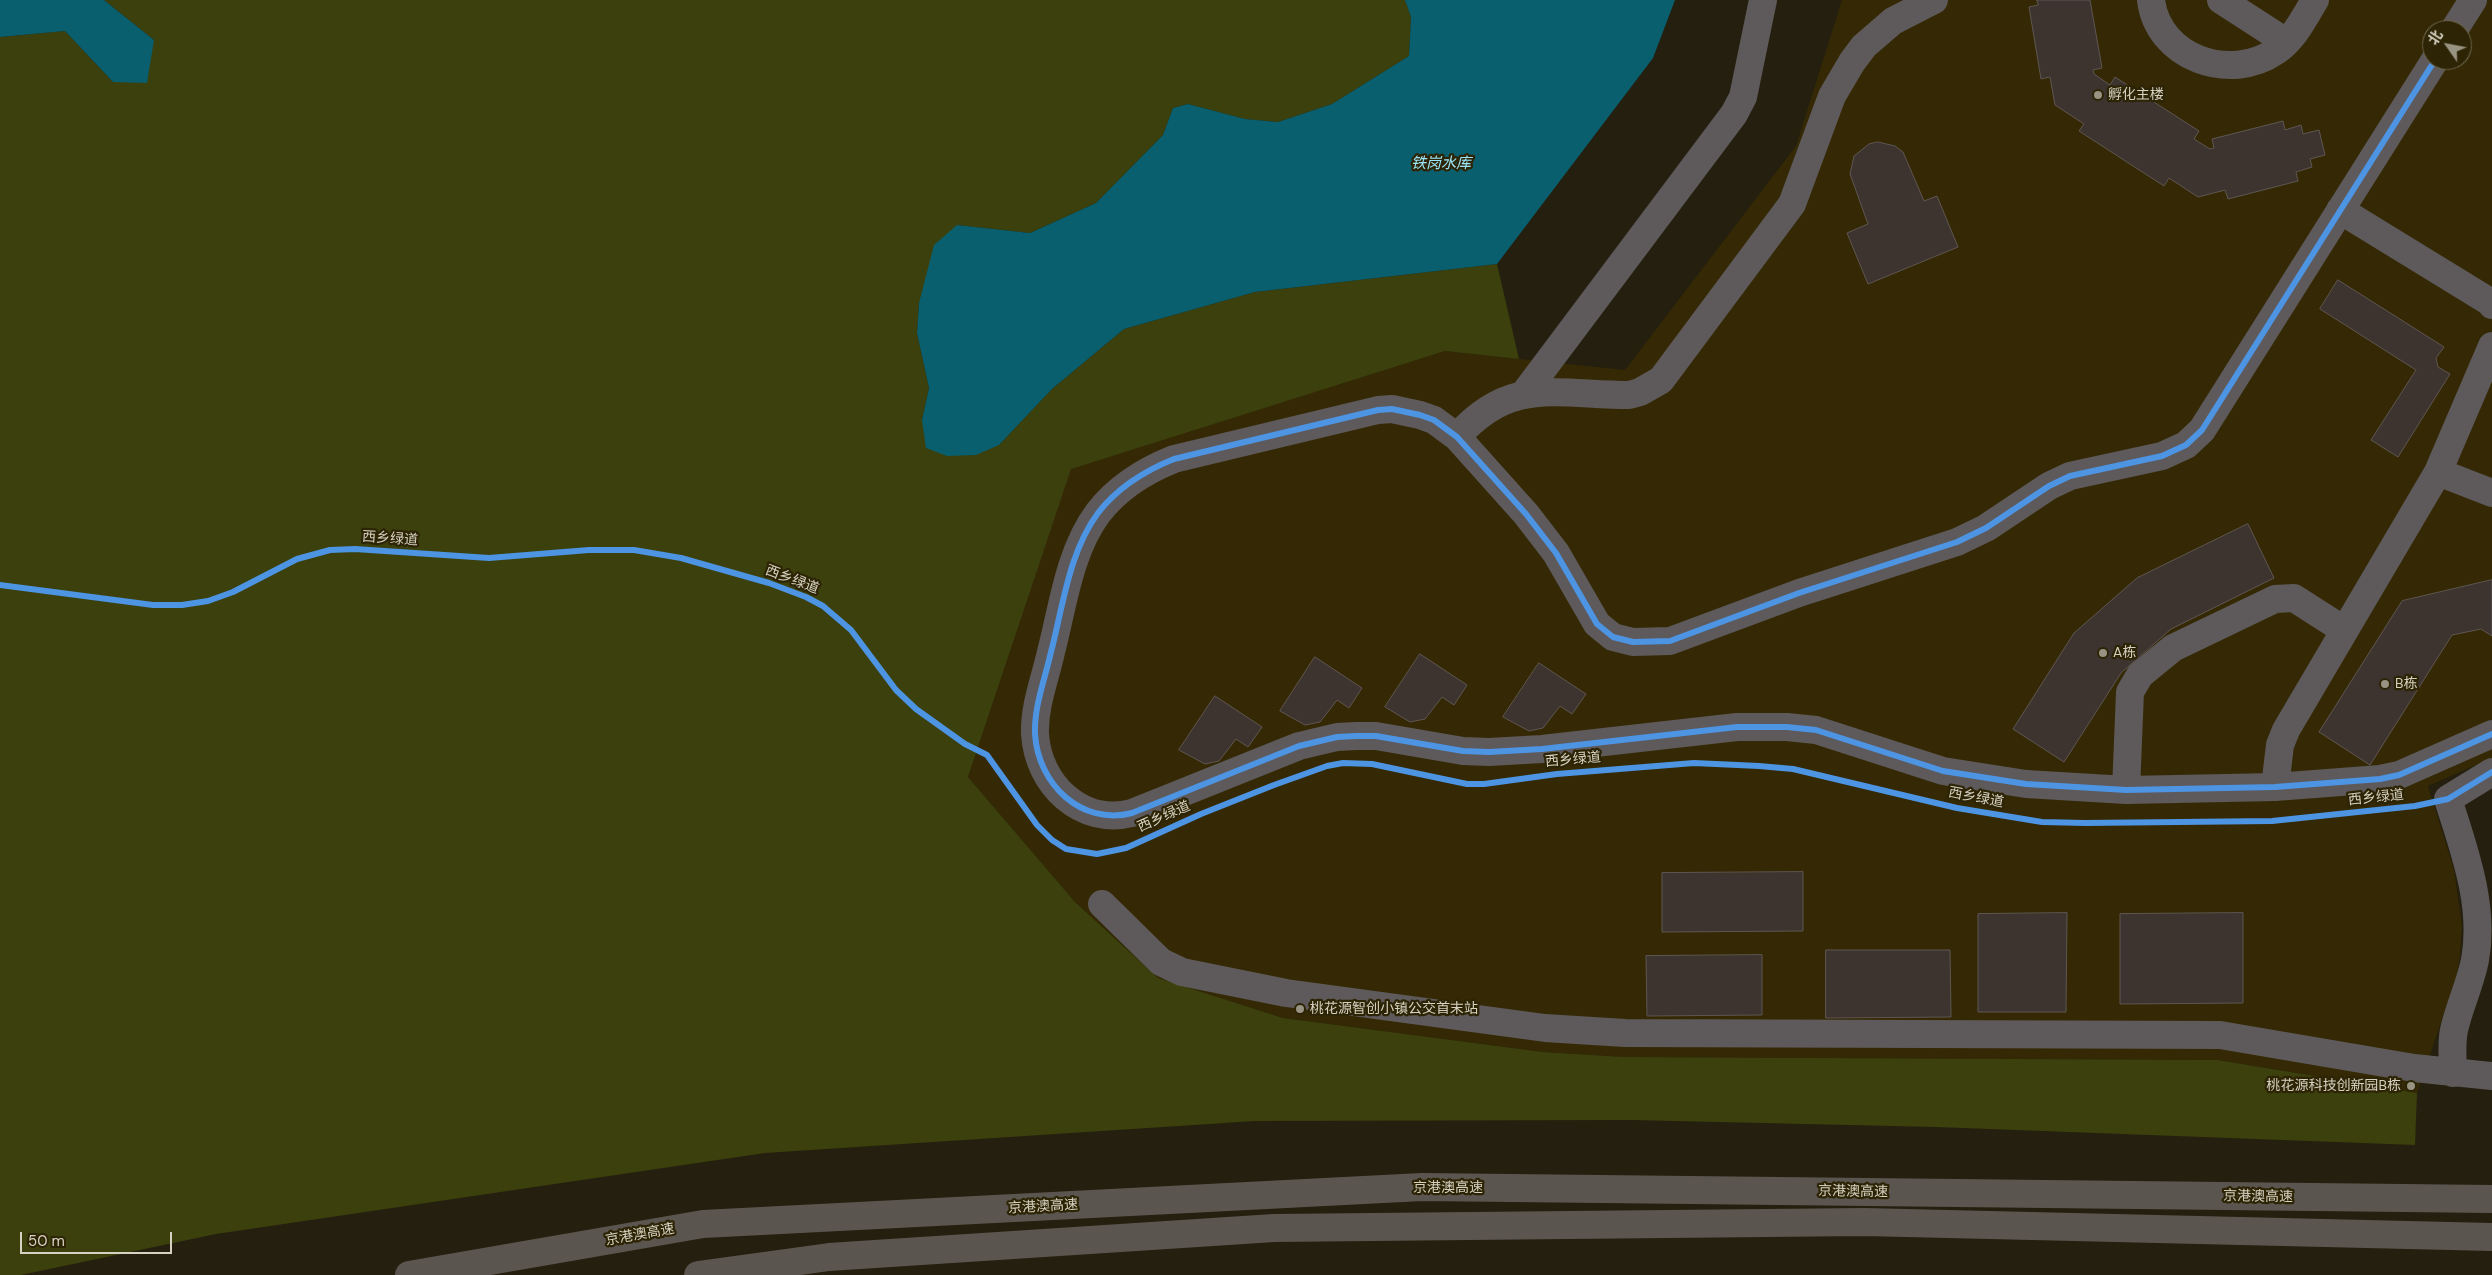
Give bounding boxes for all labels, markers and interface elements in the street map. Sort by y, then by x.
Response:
north arrow [2422,20,2472,70]
text: 北 [2424,27,2447,48]
place label: 孵化主楼 [2108,87,2164,103]
marker: 孵化主楼 [2092,89,2104,101]
water label: 铁岗水库 [1411,155,1471,173]
street label: 西乡绿道 [361,529,419,549]
street label: 西乡绿道 [763,562,821,598]
place label: A栋 [2113,645,2136,661]
marker: A栋 [2097,647,2109,659]
place label: B栋 [2395,676,2417,692]
marker: B栋 [2379,678,2391,690]
street label: 西乡绿道 [1544,749,1602,771]
street label: 西乡绿道 [1947,784,2005,812]
street label: 西乡绿道 [2347,787,2405,809]
street label: 西乡绿道 [1135,798,1193,836]
place label: 桃花源智创小镇公交首末站 [1310,1001,1478,1017]
marker: 桃花源智创小镇公交首末站 [1294,1003,1306,1015]
place label: 桃花源科技创新园B栋 [2267,1078,2401,1094]
marker: 桃花源科技创新园B栋 [2405,1080,2417,1092]
street label: 京港澳高速 [1413,1180,1483,1196]
street label: 京港澳高速 [1818,1183,1888,1201]
street label: 京港澳高速 [2223,1188,2293,1206]
street label: 京港澳高速 [1008,1197,1078,1217]
street label: 京港澳高速 [604,1221,676,1249]
scale bar [22,1222,175,1254]
text: 50 m [28,1231,65,1251]

